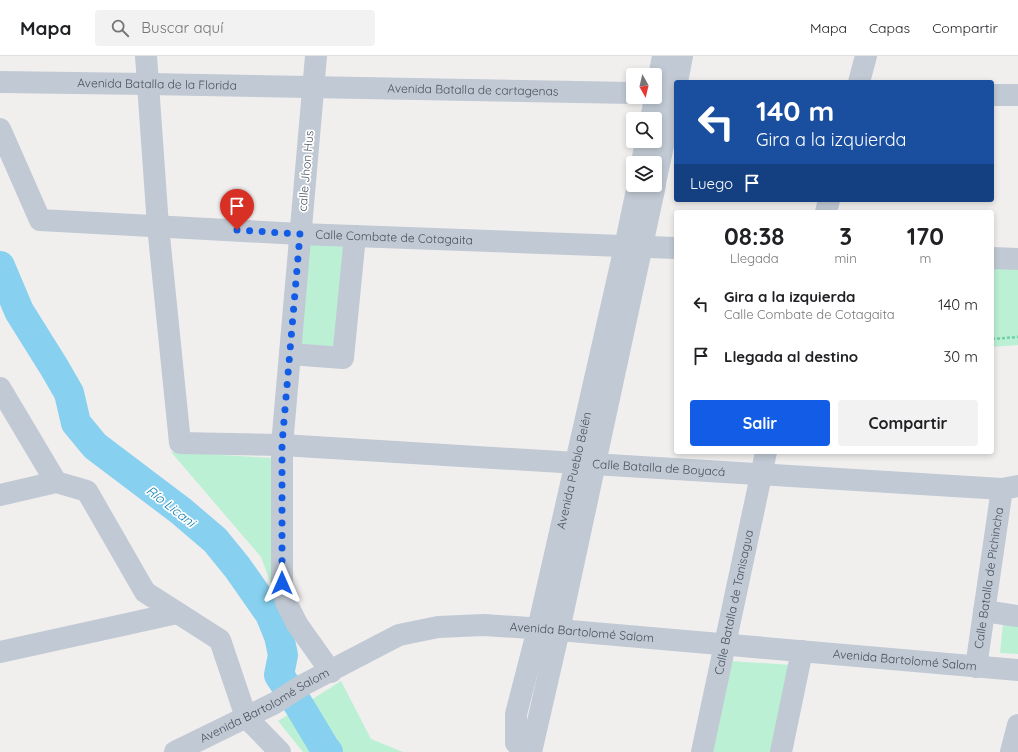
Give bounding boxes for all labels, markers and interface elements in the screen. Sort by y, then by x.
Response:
search box [95,10,375,46]
text: Mapa [20,16,71,40]
icon: search [109,17,131,39]
text: Buscar aquí [141,18,223,37]
text: Mapa [810,19,847,37]
text: Capas [869,19,910,37]
text: Compartir [932,19,998,37]
north arrow [626,68,662,104]
map controls [626,68,662,192]
street label: Avenida Batalla de la Florida [77,75,237,93]
street label: Avenida Batalla de cartagenas [387,80,559,99]
text: 140 m [756,93,834,128]
icon: left [690,96,742,148]
button: search [626,112,662,148]
text: Gira a la izquierda [756,128,907,151]
street label: calle Jhon Hus [294,129,317,212]
button: layers [626,156,662,192]
icon: arrive [741,172,763,194]
text: Luego [690,174,733,193]
pin [220,189,254,230]
icon: arrive [226,195,248,217]
text: 08:38 [724,221,785,251]
text: 3 [839,221,852,251]
text: 170 [907,221,944,251]
street label: Calle Combate de Cotagaita [315,227,473,247]
text: Llegada [730,250,779,266]
text: min [835,250,857,266]
text: m [919,250,931,266]
text: Gira a la izquierda [724,287,856,306]
icon: left [690,293,712,315]
text: 140 m [938,295,978,314]
text: Calle Combate de Cotagaita [724,306,895,322]
icon: arrive [690,345,712,367]
text: Llegada al destino [724,347,858,366]
text: 30 m [943,347,978,366]
button: Salir [690,400,830,446]
button: Compartir [838,400,978,446]
street label: Avenida Pueblo Belén [553,410,594,531]
street label: Calle Batalla de Boyacá [592,456,726,479]
water label: Río Licani [143,482,200,531]
street label: Calle Batalla de Pichincha [971,506,1006,650]
street label: Calle Batalla de Tanisagua [711,528,756,676]
position arrow [261,562,303,604]
street label: Avenida Bartolomé Salom [509,619,655,645]
street label: Avenida Bartolomé Salom [832,646,978,673]
street label: Avenida Bartolomé Salom [197,665,332,746]

